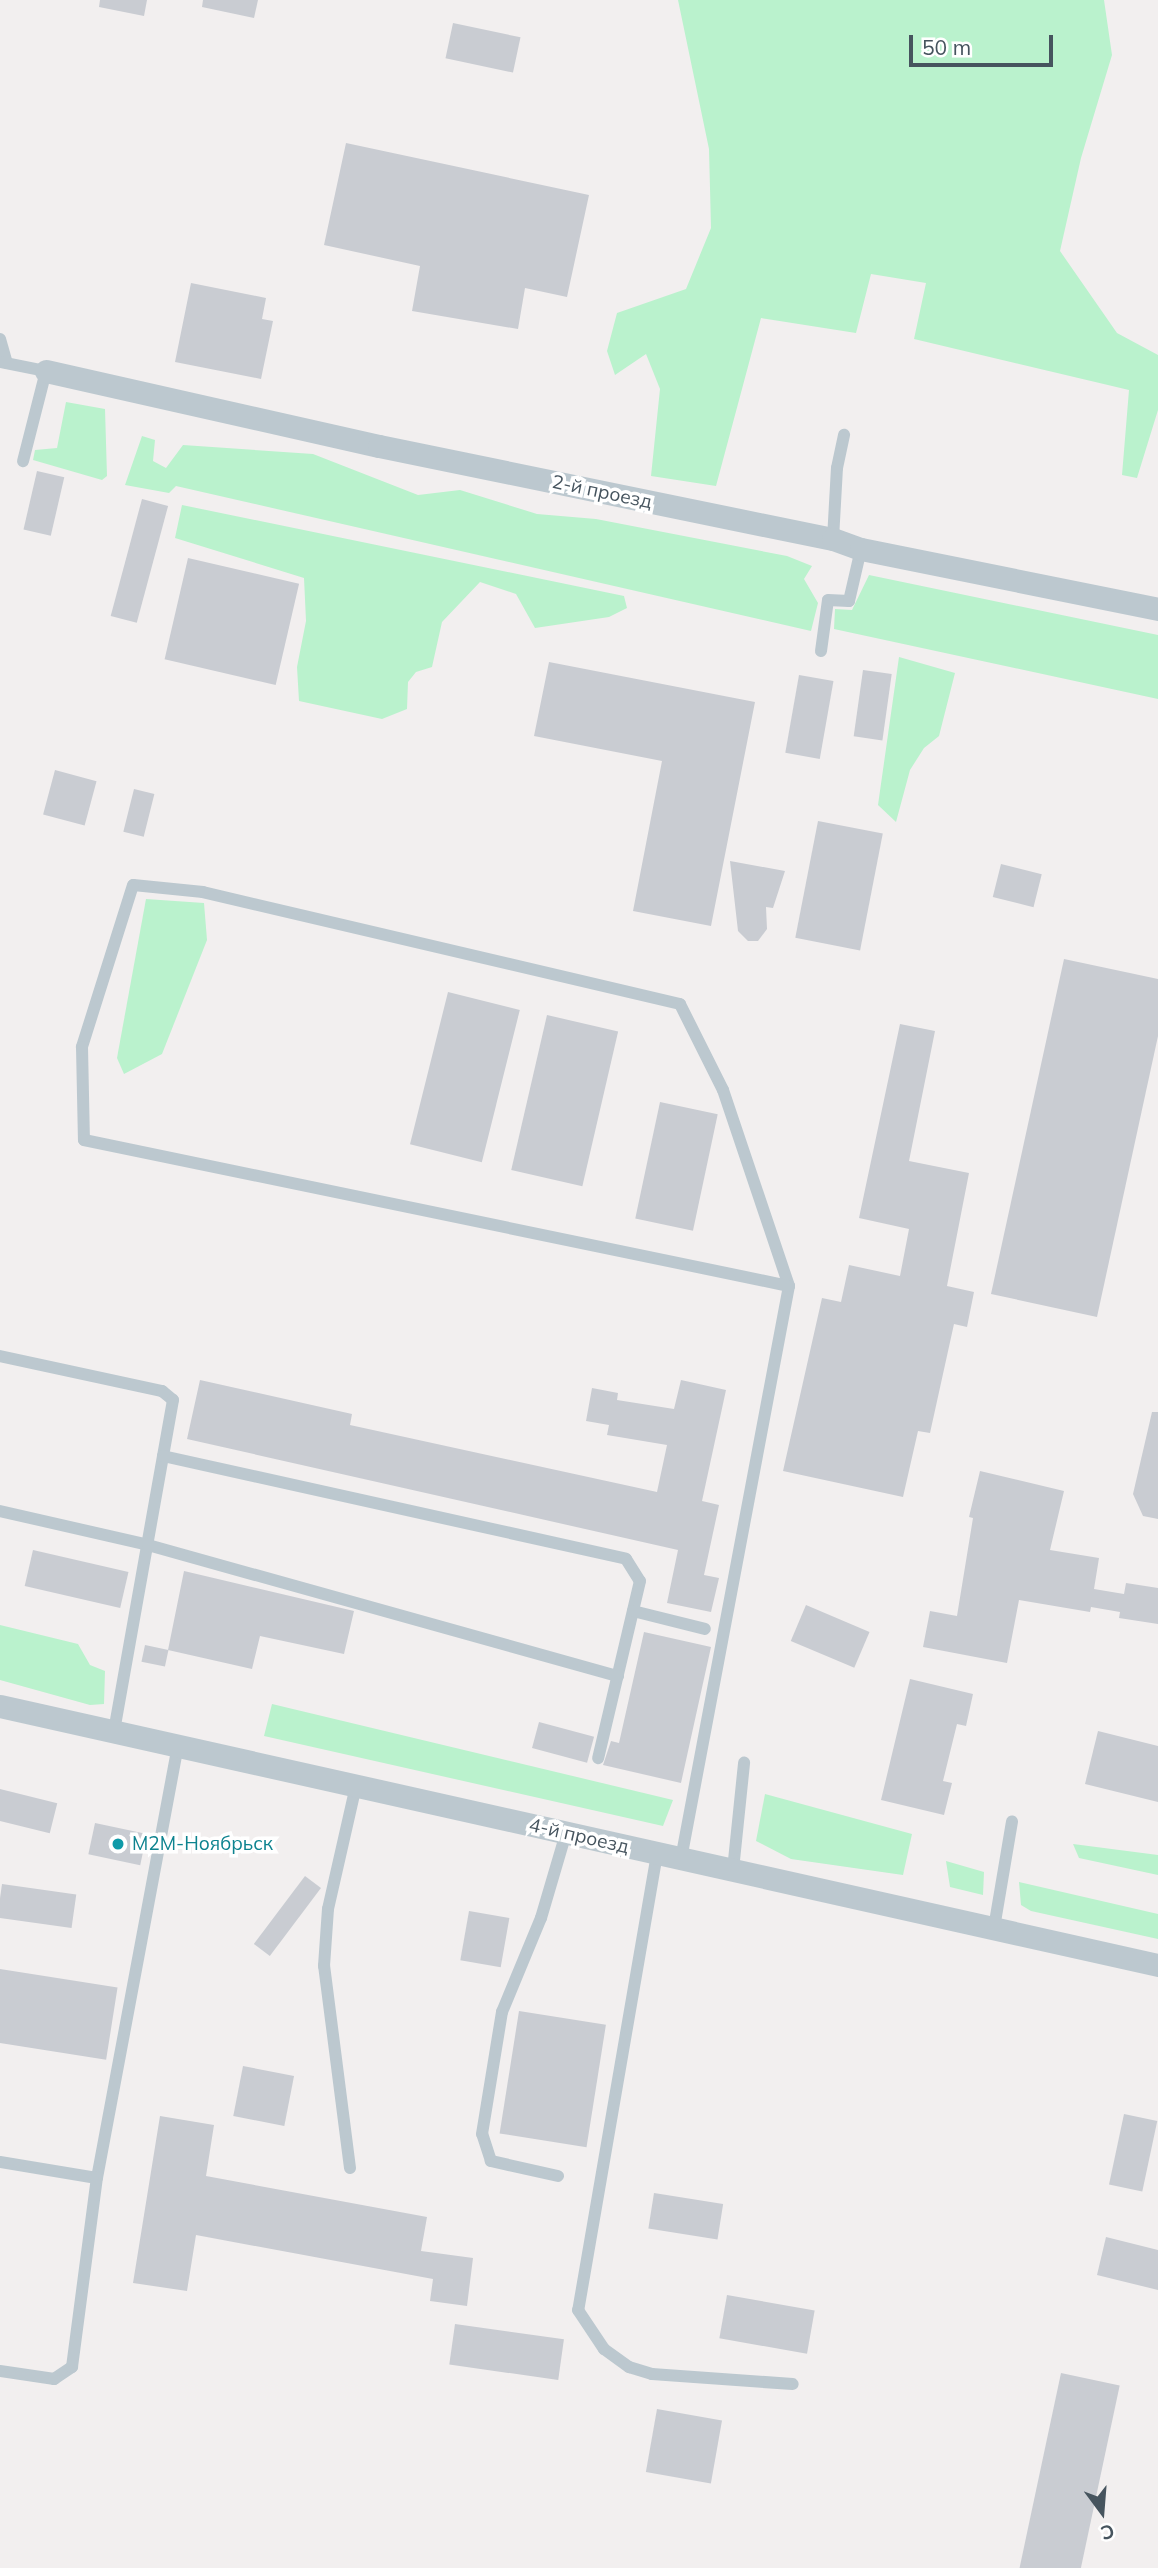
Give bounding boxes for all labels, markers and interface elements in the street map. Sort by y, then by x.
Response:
scale bar [913,21,1056,65]
text: 50 m [922,34,971,60]
street label: 2-й проезд [550,470,654,514]
street label: 4-й проезд [527,1813,631,1859]
place label: М2М-Ноябрьск [132,1833,273,1855]
marker: М2М-Ноябрьск [110,1836,126,1852]
north arrow [1067,2477,1137,2547]
text: С [1098,2519,1117,2546]

